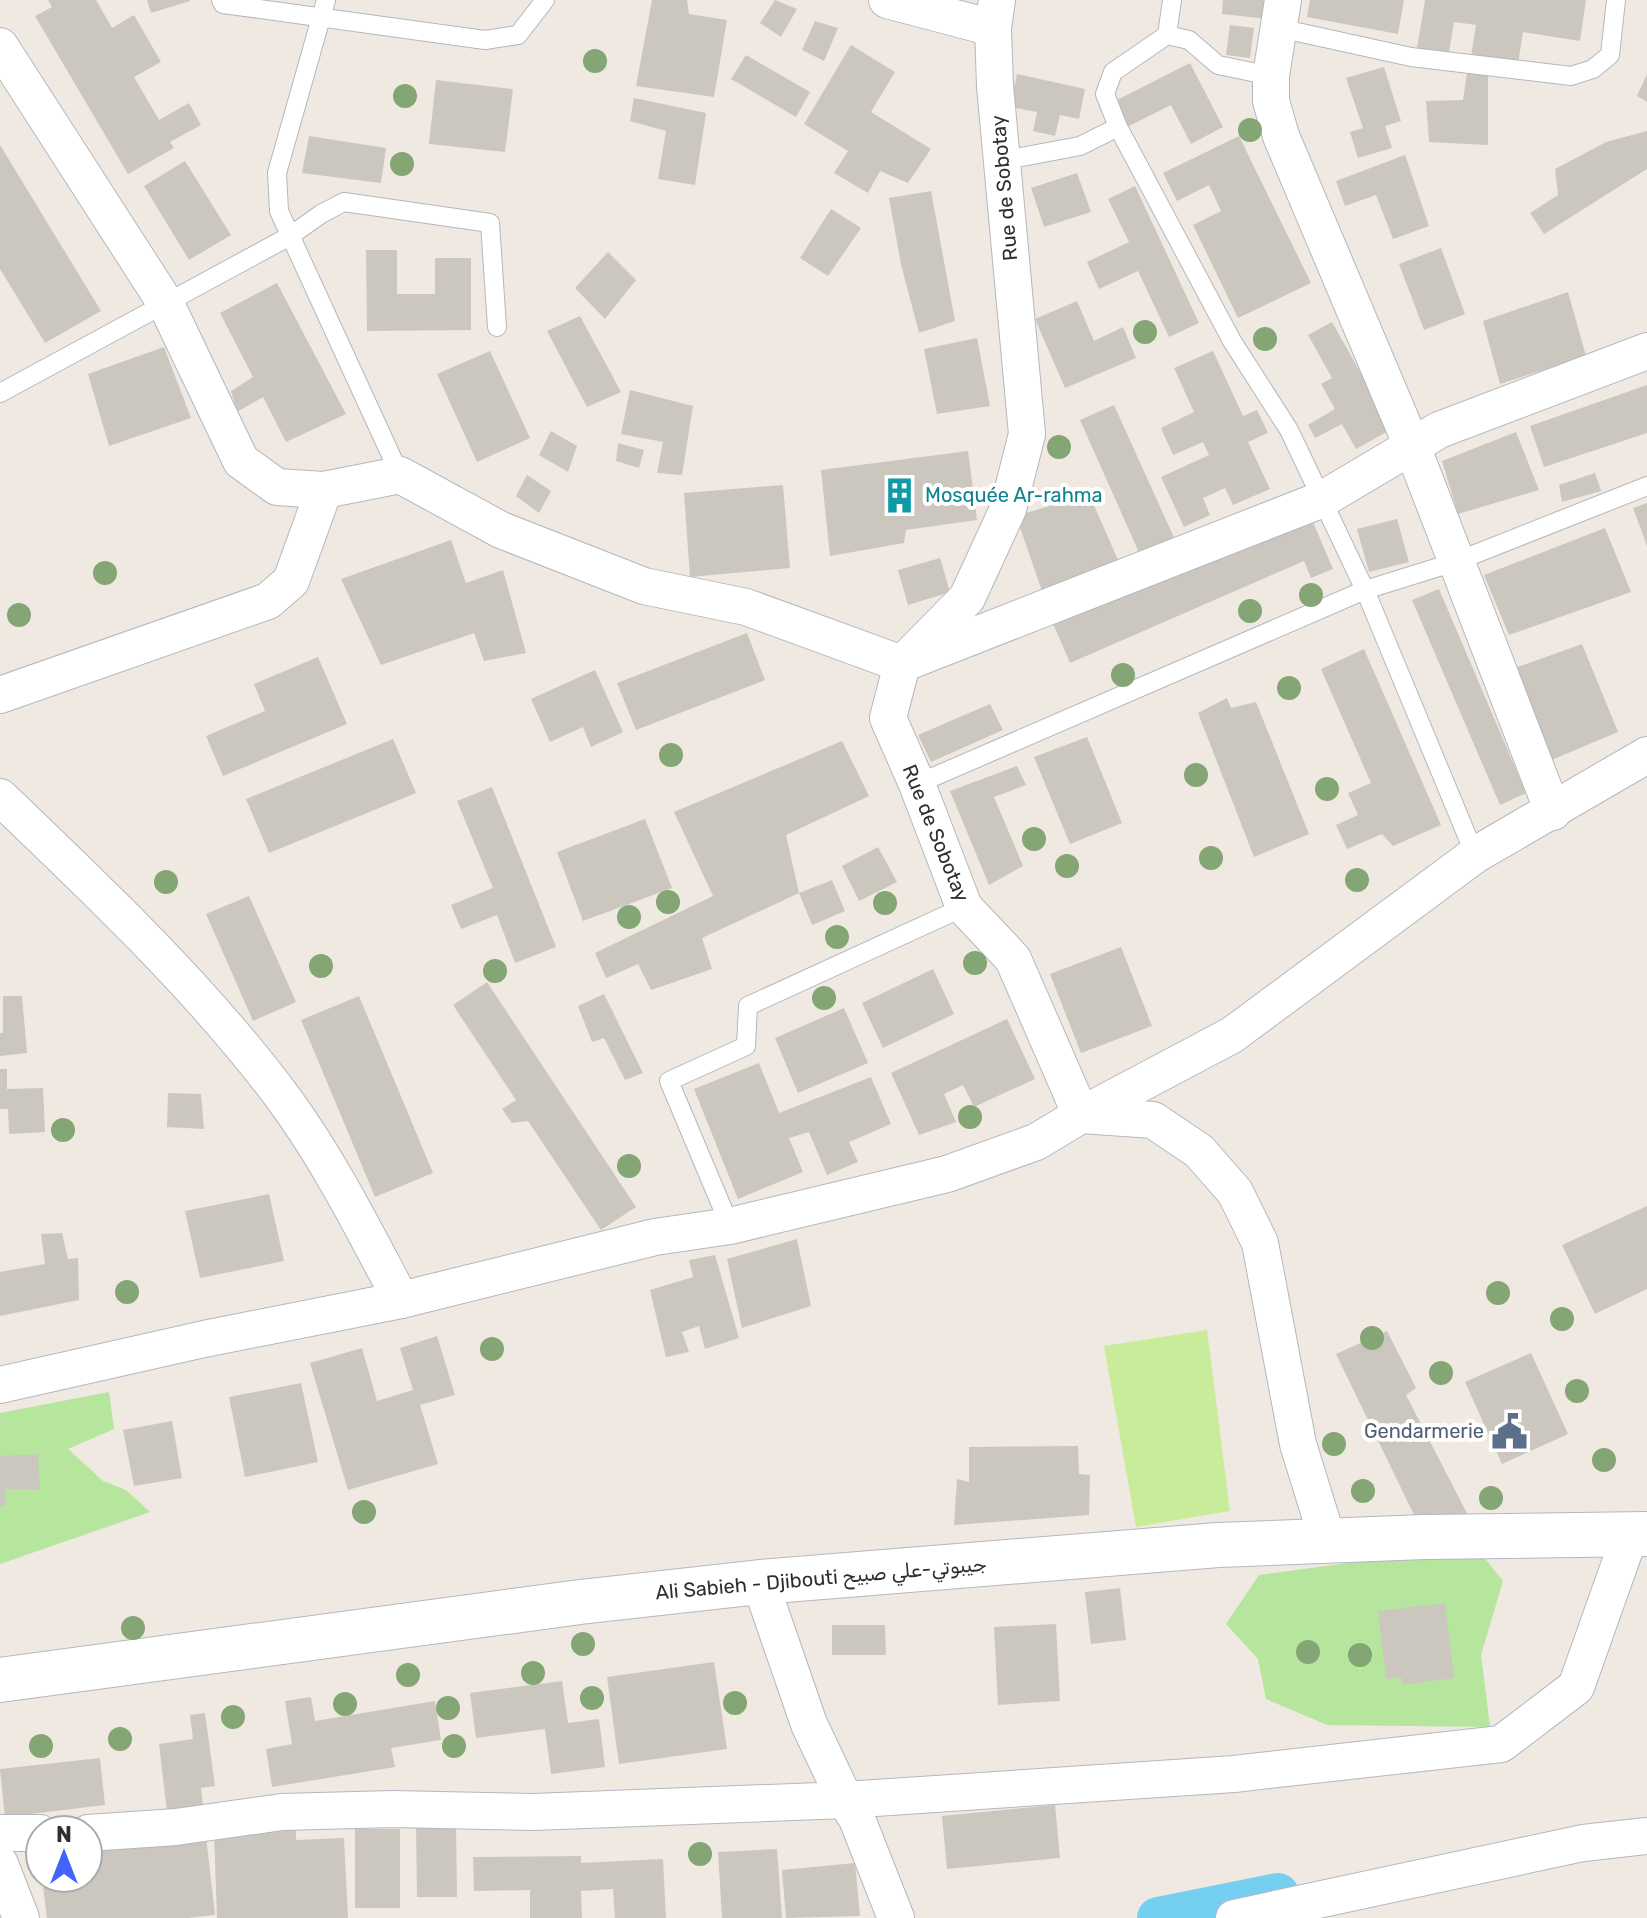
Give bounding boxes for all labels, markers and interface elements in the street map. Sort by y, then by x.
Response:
street label: Rue de Sobotay [986,114,1022,262]
building icon: Mosquée Ar-rahma [880,476,918,514]
place label: Mosquée Ar-rahma [925,483,1103,507]
street label: Rue de Sobotay [898,761,974,905]
public building icon: Gendarmerie [1491,1412,1529,1450]
place label: Gendarmerie [1364,1419,1484,1443]
street label: Ali Sabieh - Djibouti جيبوتي-علي صبيح [654,1552,988,1607]
north arrow [24,1814,104,1894]
text: N [56,1821,72,1848]

